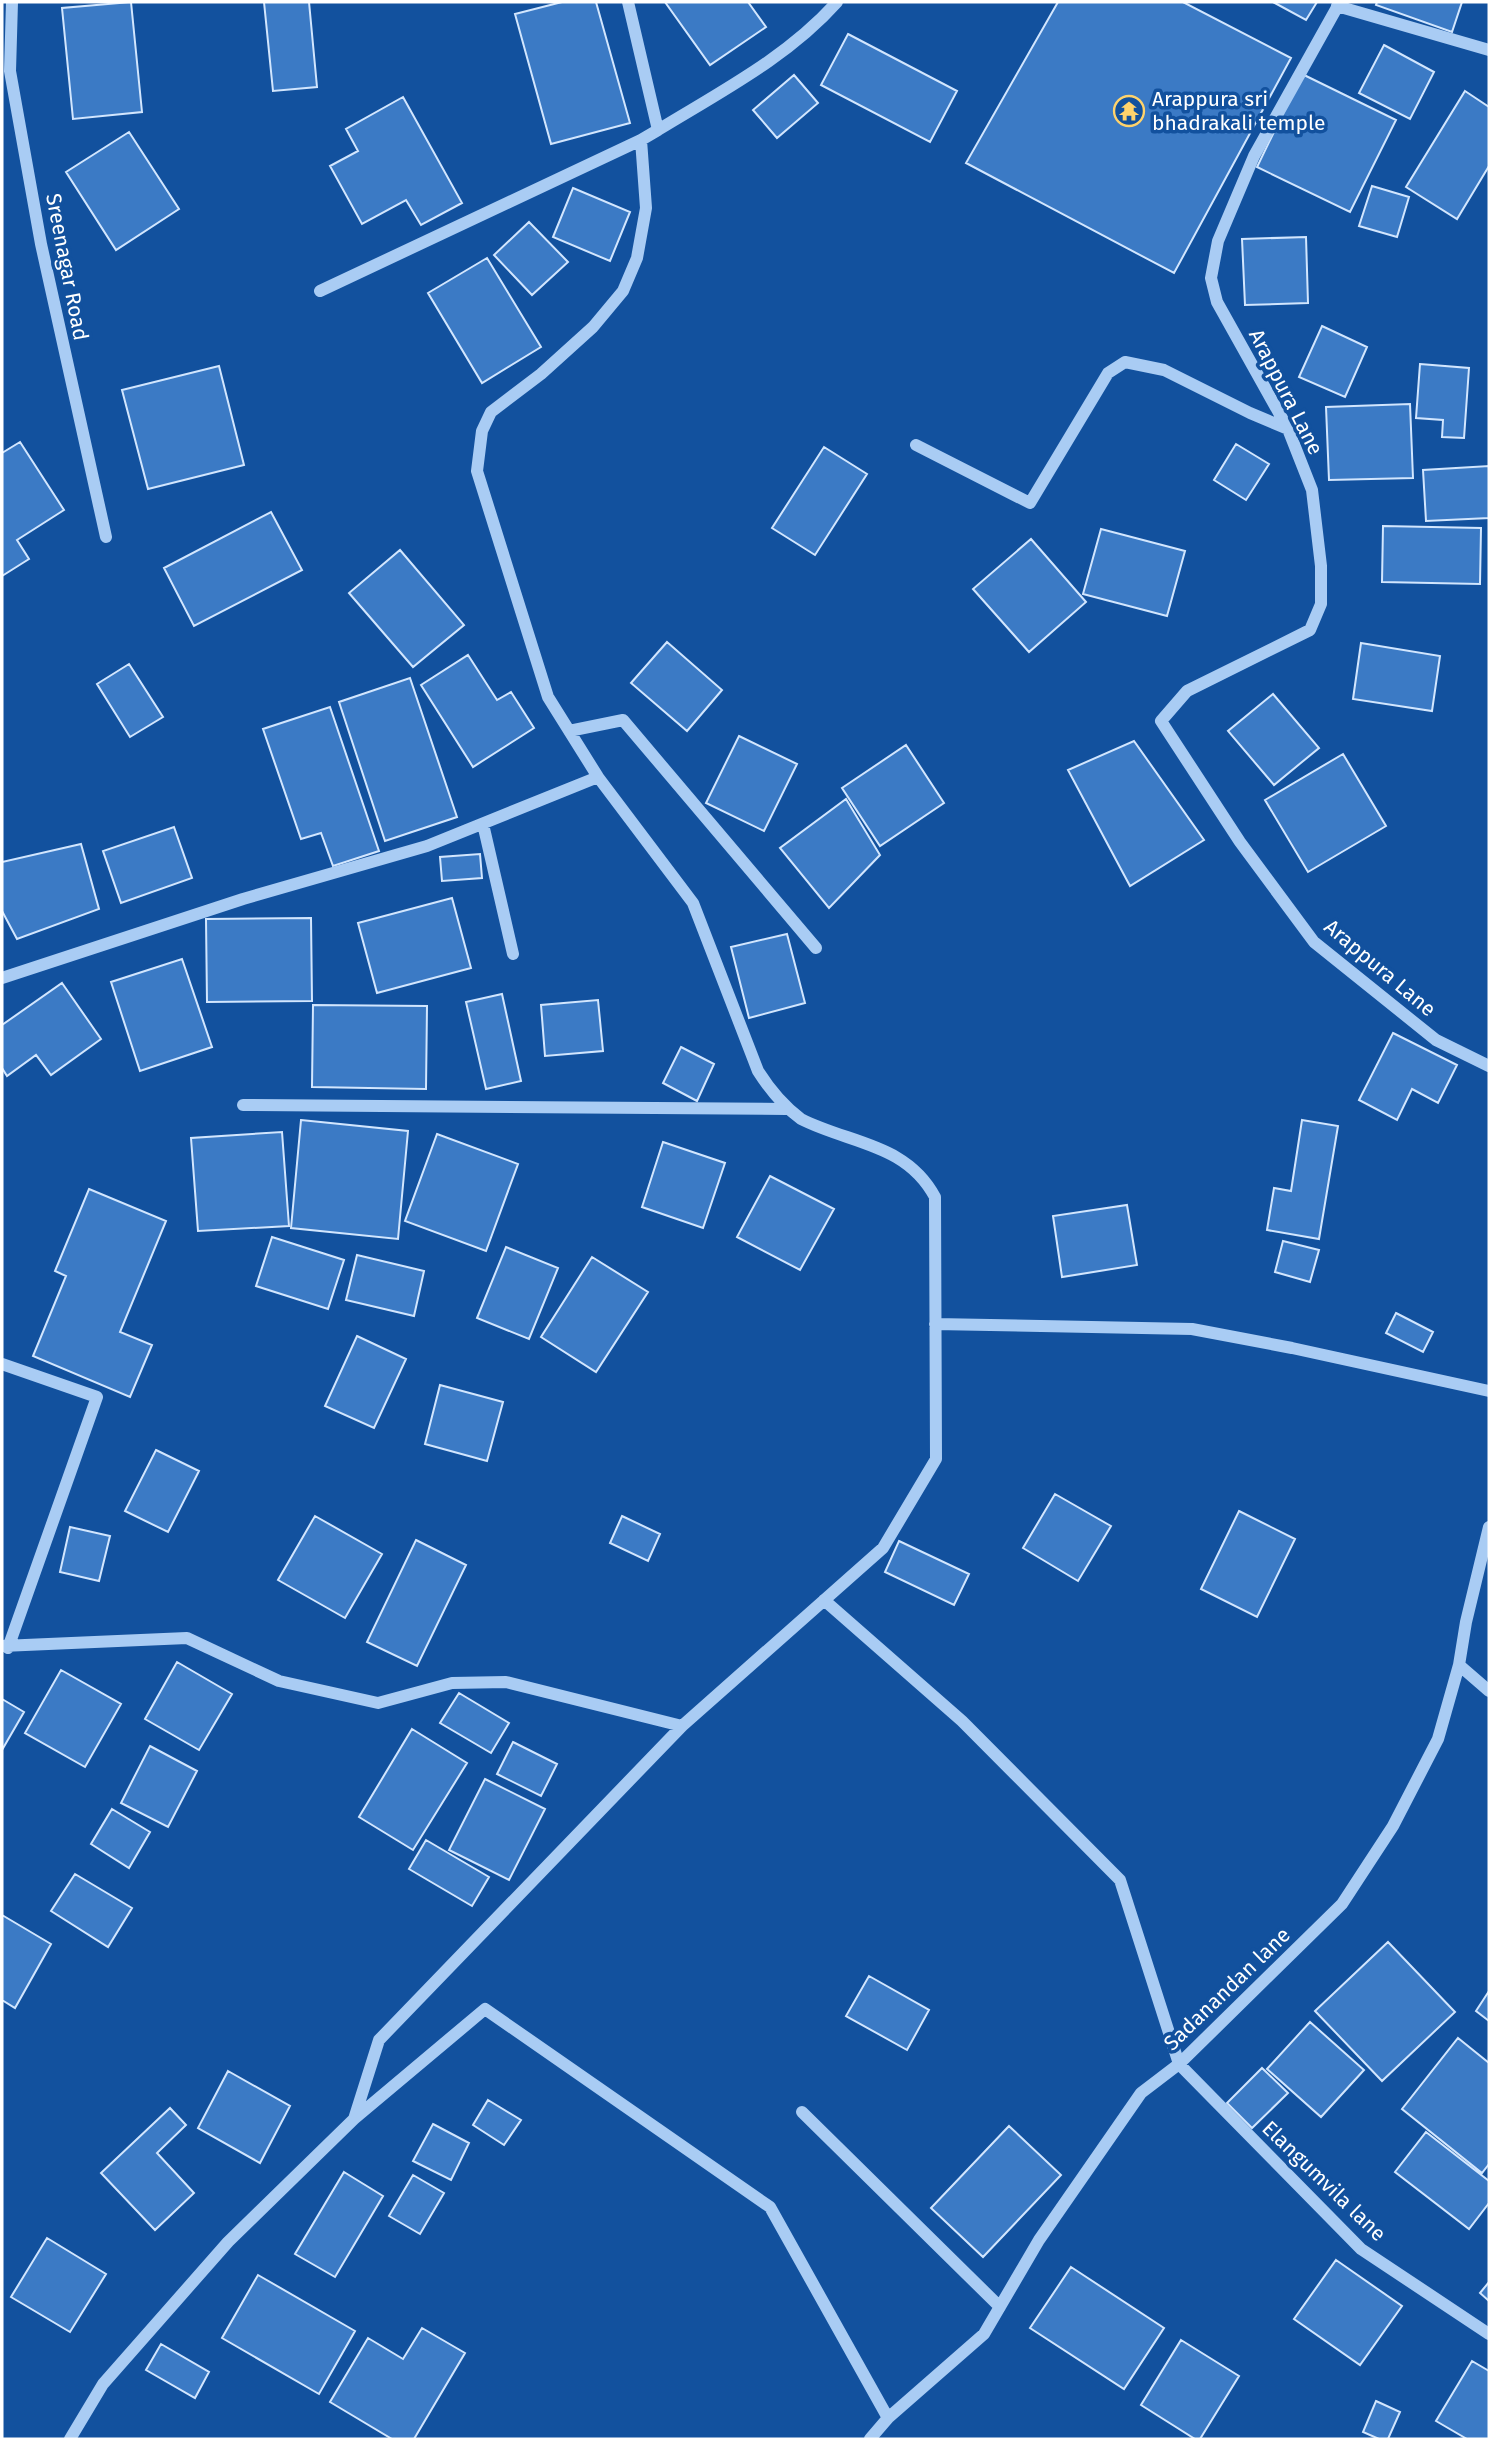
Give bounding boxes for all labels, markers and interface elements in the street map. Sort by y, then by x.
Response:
place label: Arappura sri bhadrakali temple [1152,86,1326,136]
temple icon: Arappura sri bhadrakali temple [1112,94,1146,128]
street label: Sreenagar Road [40,191,94,343]
street label: Arappura Lane [1243,325,1329,459]
street label: Arappura Lane [1319,914,1441,1022]
street label: Sadanandan lane [1158,1922,1296,2056]
street label: Elangumvila lane [1257,2115,1391,2247]

